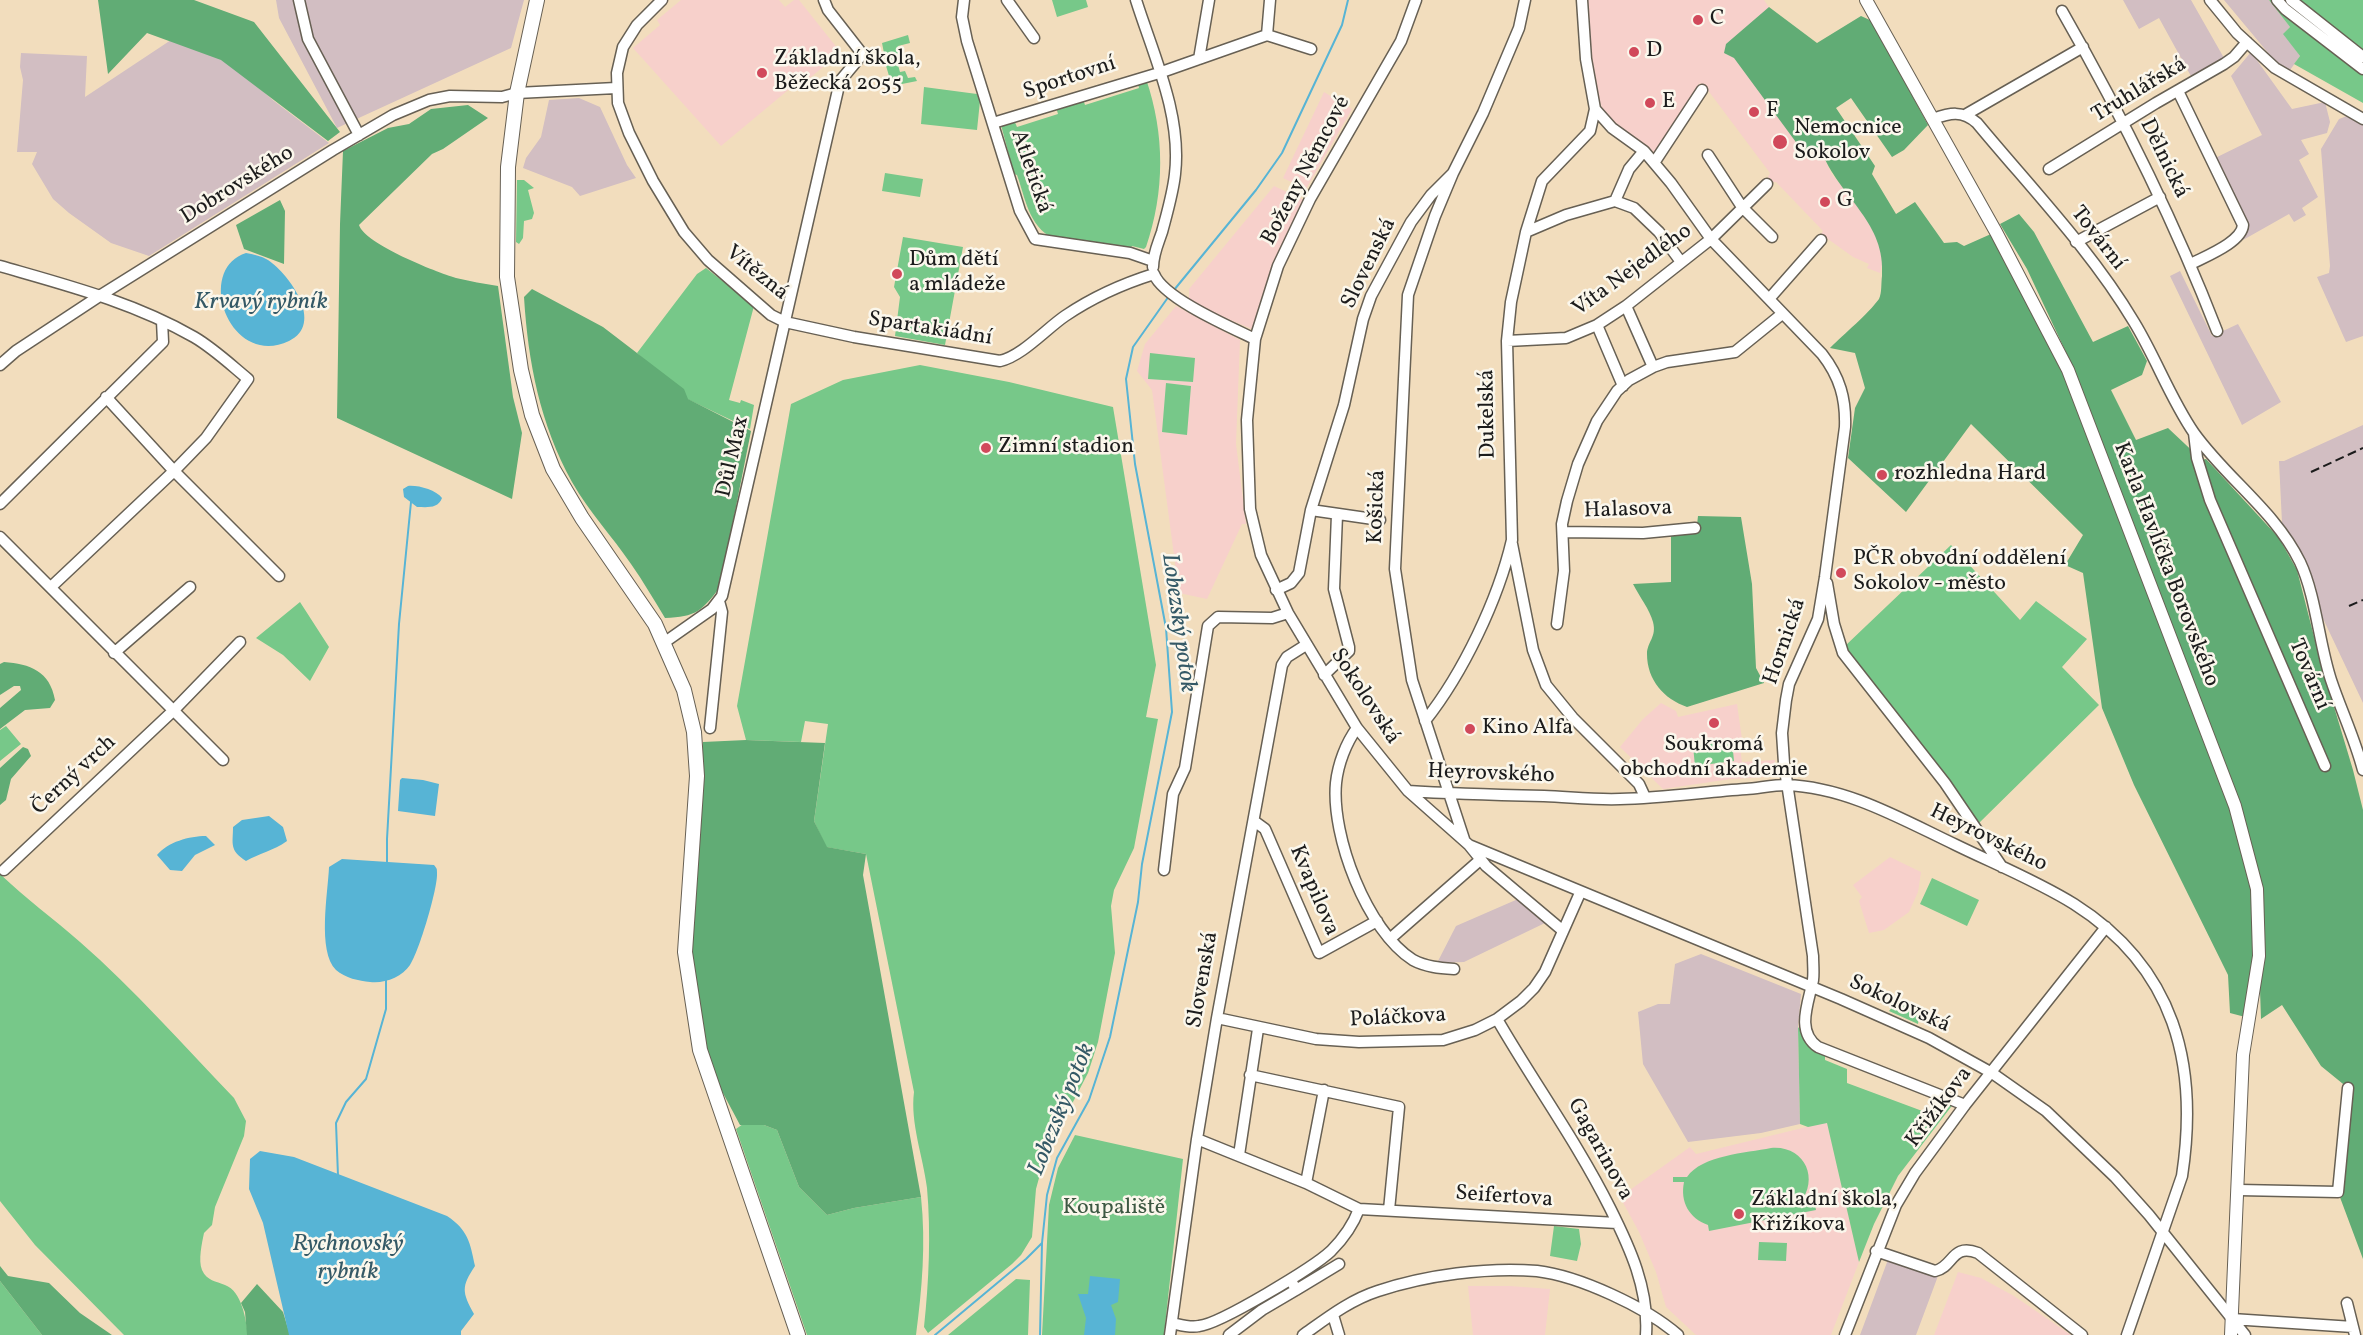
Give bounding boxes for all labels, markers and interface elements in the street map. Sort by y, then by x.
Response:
place label: C [1710,7,1724,33]
marker: C [1691,13,1705,27]
place label: D [1646,39,1662,65]
marker: D [1627,45,1641,59]
place label: Základní škola, Běžecká 2055 [774,47,921,98]
street label: Sportovní [1020,52,1120,106]
street label: Truhlářská [2088,52,2192,130]
marker: Základní škola, Běžecká 2055 [755,66,769,80]
place label: E [1662,90,1675,116]
street label: Boženy Němcové [1257,92,1357,250]
marker: E [1643,96,1657,110]
place label: F [1766,99,1778,125]
marker: F [1747,105,1761,119]
street label: Dělnická [2132,115,2194,203]
place label: Nemocnice Sokolov [1794,116,1902,168]
street label: Atletická [1003,127,1057,217]
marker: Nemocnice Sokolov [1771,133,1789,151]
street label: Dobrovského [177,141,299,231]
place label: G [1837,189,1853,215]
marker: G [1818,195,1832,209]
street label: Tovární [2064,202,2130,276]
street label: Slovenská [1337,214,1403,314]
street label: Víta Nejedlého [1568,219,1698,323]
street label: Vítězná [719,241,793,307]
place label: Dům dětí a mládeže [909,248,1006,300]
marker: Dům dětí a mládeže [890,267,904,281]
water label: Krvavý rybník [194,290,328,318]
street label: Spartakiádní [866,307,994,353]
street label: Dukelská [1475,369,1503,459]
street label: Důl Max [712,414,756,500]
place label: Zimní stadion [998,435,1134,461]
street label: Karla Havlíčka Borovského [2106,439,2224,691]
marker: Zimní stadion [979,441,993,455]
place label: rozhledna Hard [1894,462,2046,488]
marker: rozhledna Hard [1875,468,1889,482]
street label: Košická [1364,470,1392,544]
street label: Halasova [1583,496,1673,526]
place label: PČR obvodní oddělení Sokolov - město [1853,547,2066,598]
water label: Lobezský potok [1153,552,1201,694]
marker: PČR obvodní oddělení Sokolov - město [1834,566,1848,580]
street label: Hornická [1759,595,1813,689]
street label: Tovární [2281,636,2335,714]
street label: Sokolovská [1323,644,1405,750]
place label: Kino Alfa [1482,716,1573,742]
marker: Soukromá obchodní akademie [1707,716,1721,730]
marker: Kino Alfa [1463,722,1477,736]
street label: Černý vrch [27,730,123,822]
place label: Soukromá obchodní akademie [1620,733,1808,784]
street label: Heyrovského [1427,760,1555,790]
street label: Heyrovského [1925,799,2051,879]
street label: Kvapilova [1282,842,1344,940]
street label: Slovenská [1183,930,1225,1030]
street label: Sokolovská [1844,970,1954,1040]
street label: Poláčkova [1349,1003,1447,1035]
water label: Lobezský potok [1023,1040,1103,1180]
street label: Křižíkova [1901,1062,1979,1154]
street label: Gagarinova [1560,1095,1638,1205]
street label: Seifertova [1454,1181,1554,1215]
place label: Základní škola, Křižíkova [1751,1188,1898,1240]
park label: Koupaliště [1063,1196,1165,1222]
marker: Základní škola, Křižíkova [1732,1207,1746,1221]
water label: Rychnovský rybník [292,1232,404,1288]

